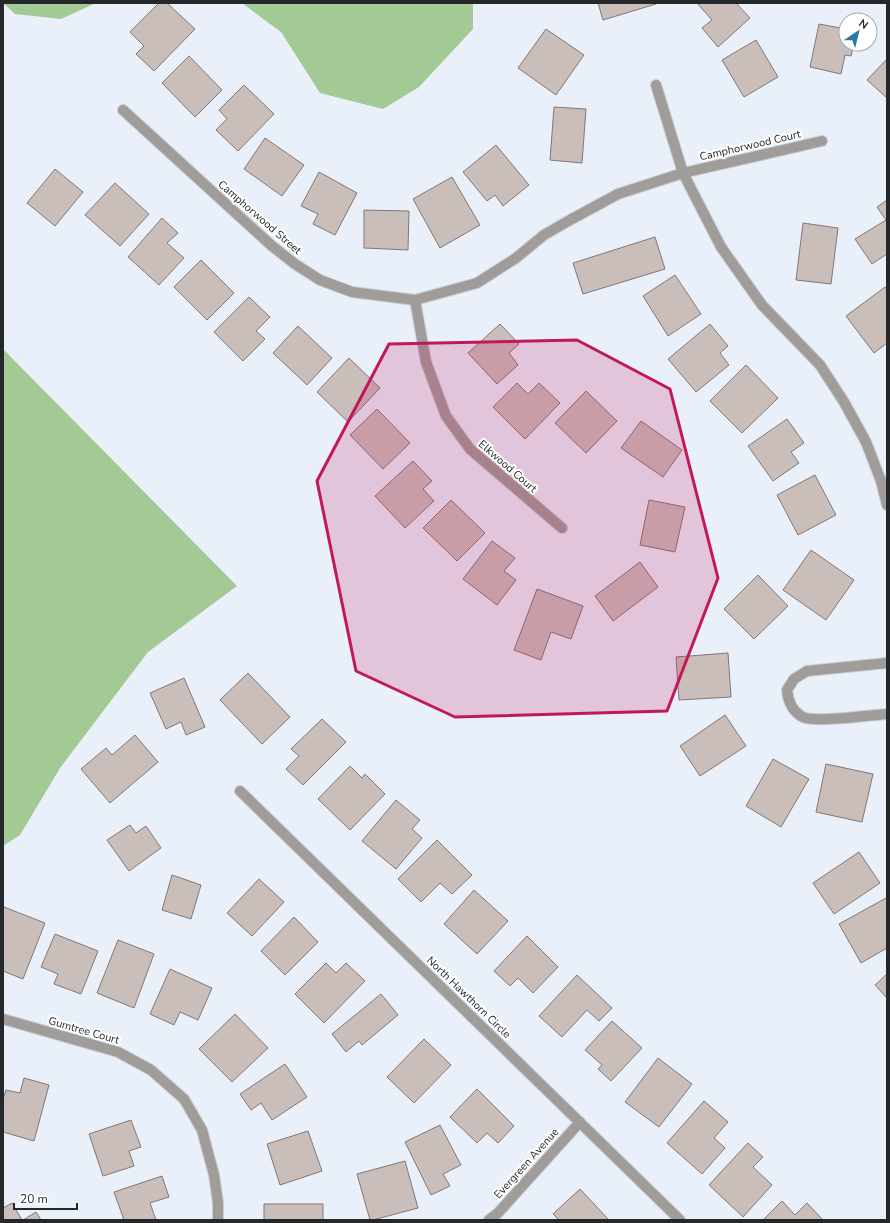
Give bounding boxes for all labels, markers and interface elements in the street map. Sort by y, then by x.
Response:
north arrow [838,12,878,52]
text: N [856,16,871,33]
street label: Camphorwood Court [698,127,802,164]
street label: Camphorwood Street [215,177,305,258]
street label: Elkwood Court [475,437,540,496]
street label: North Hawthorn Circle [423,953,514,1042]
street label: Gumtree Court [47,1013,121,1048]
street label: Evergreen Avenue [491,1125,562,1202]
scale bar [14,1185,77,1211]
text: 20 m [20,1191,48,1207]

